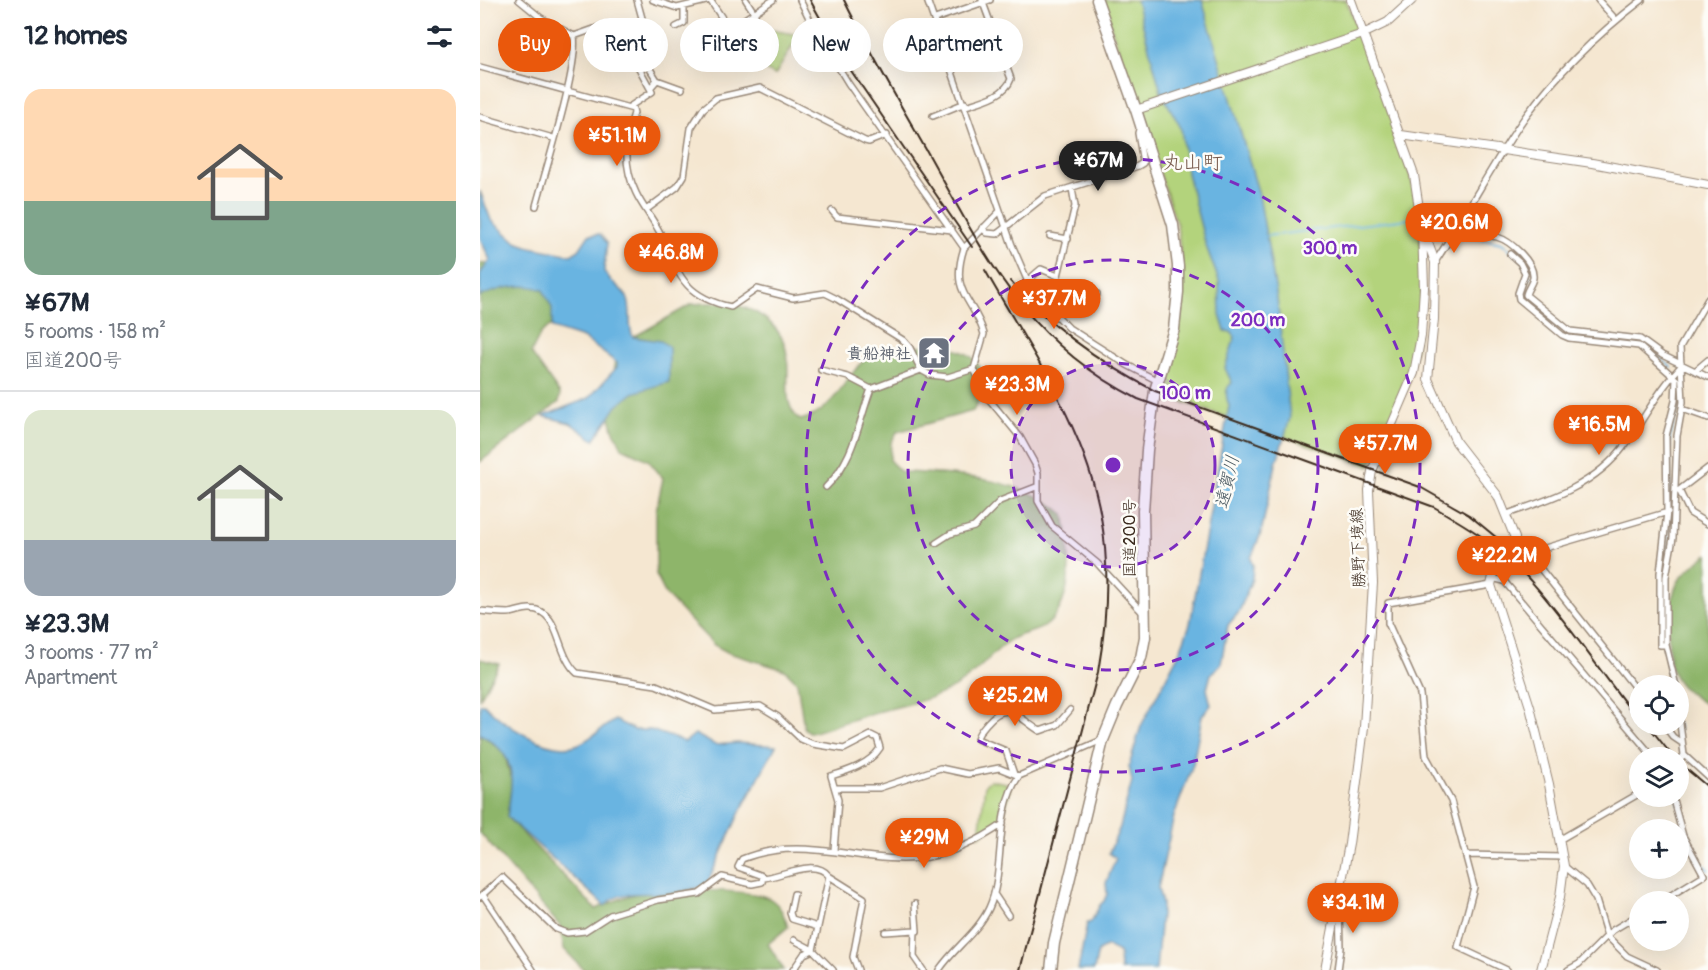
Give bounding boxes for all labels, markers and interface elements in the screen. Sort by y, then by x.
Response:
chip: Buy [498,18,571,72]
chip: Rent [583,18,668,72]
chip: Filters [680,18,779,72]
chip: New [791,18,871,72]
chip: Apartment [883,18,1023,72]
text: 12 homes [24,20,127,52]
icon: filters [423,20,456,53]
pin: ¥51.1M [568,116,666,167]
text: ¥51.1M [587,123,647,148]
icon: home [186,128,294,236]
pin: ¥67M [1062,141,1134,192]
text: ¥67M [1073,148,1123,173]
district label: 丸山町 [1163,150,1223,175]
pin: ¥20.6M [1405,203,1503,254]
text: ¥20.6M [1419,210,1489,235]
pin: ¥46.8M [622,233,720,284]
text: 300 m [1303,237,1357,260]
text: ¥46.8M [638,240,704,265]
pin: ¥37.7M [1005,279,1103,330]
text: ¥37.7M [1022,286,1086,311]
text: ¥67M [24,287,89,319]
text: 200 m [1231,309,1285,332]
text: 5 rooms · 158 m² [24,319,166,344]
temple icon: 貴船神社 [916,335,952,371]
place label: 貴船神社 [847,344,911,364]
text: 国道200号 [24,348,123,373]
pin: ¥23.3M [968,365,1066,416]
text: ¥23.3M [984,372,1050,397]
text: 100 m [1159,382,1211,405]
pin: ¥16.5M [1550,405,1648,456]
text: ¥16.5M [1568,412,1630,437]
pin: ¥57.7M [1336,424,1434,475]
text: ¥57.7M [1353,431,1417,456]
icon: home [186,449,294,557]
water label: 遠賀川 [1210,453,1245,511]
centre of rings [1103,455,1123,475]
street label: 国道200号 [1120,499,1140,577]
street label: 勝野下境線 [1347,508,1369,588]
pin: ¥22.2M [1455,536,1553,587]
text: ¥22.2M [1471,543,1537,568]
text: ¥23.3M [24,608,109,640]
text: 3 rooms · 77 m² [24,640,159,665]
text: Apartment [24,665,117,690]
map controls [1629,675,1689,951]
button: locate [1629,675,1689,735]
pin: ¥25.2M [966,676,1064,727]
text: ¥25.2M [982,683,1048,708]
button: layers [1629,747,1689,807]
pin: ¥29M [888,818,960,869]
button: + [1629,819,1689,879]
text: ¥29M [899,825,949,850]
pin: ¥34.1M [1304,883,1402,934]
text: ¥34.1M [1321,890,1385,915]
button: − [1629,891,1689,951]

